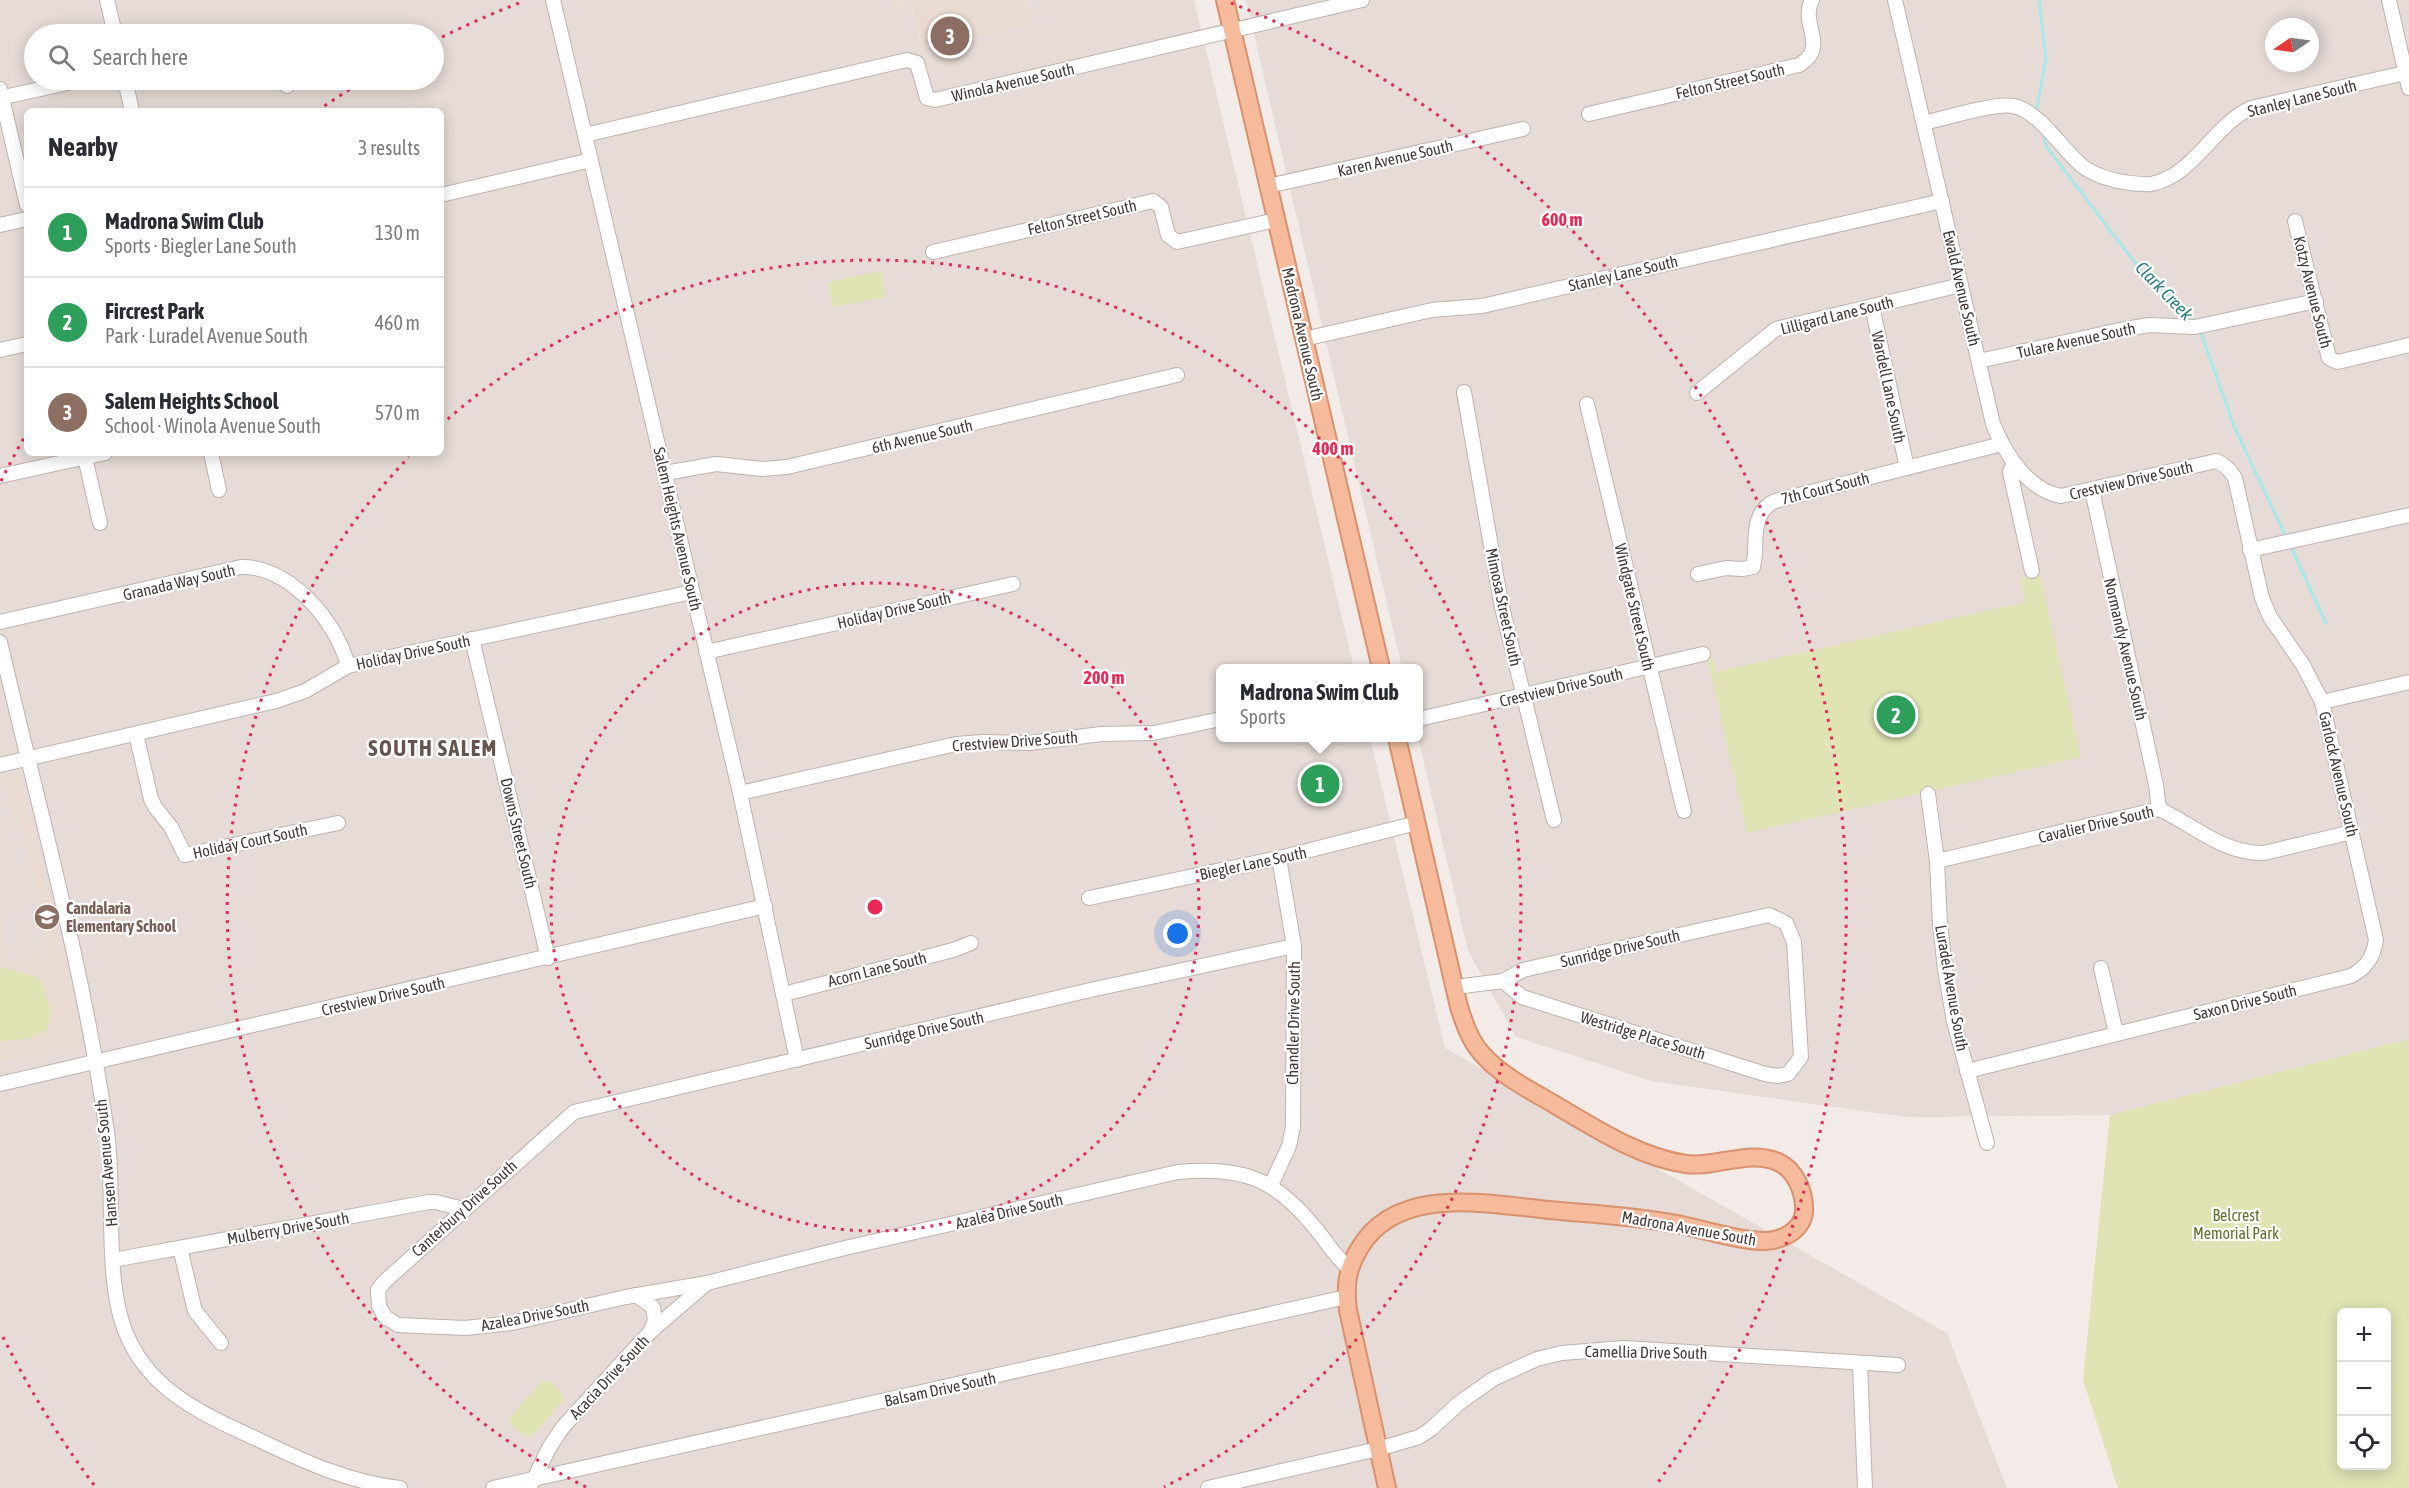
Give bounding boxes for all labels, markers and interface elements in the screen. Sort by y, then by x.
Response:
pin: 3 [930,14,970,58]
north arrow [2265,18,2319,72]
search box [24,24,444,90]
icon: search [45,41,78,74]
text: Search here [93,44,188,70]
street label: Winola Avenue South [950,59,1076,105]
street label: Felton Street South [1674,60,1786,102]
street label: Stanley Lane South [2246,76,2359,121]
text: Nearby [48,132,118,162]
text: 3 results [358,136,420,159]
street label: Karen Avenue South [1336,136,1454,180]
street label: Felton Street South [1026,196,1138,238]
text: Madrona Swim Club [105,208,264,234]
text: 600 m [1542,209,1582,230]
text: 1 [63,221,72,244]
text: 130 m [375,221,420,244]
street label: Ewald Avenue South [1940,228,1984,348]
text: Sports · Biegler Lane South [105,234,297,257]
street label: Kotzy Avenue South [2289,234,2336,350]
street label: Stanley Lane South [1567,252,1680,295]
water label: Clark Creek [2131,257,2198,325]
street label: Madrona Avenue South [1279,266,1327,402]
street label: Lilligard Lane South [1779,292,1896,339]
text: Fircrest Park [105,298,204,324]
text: 2 [63,311,72,334]
text: 460 m [375,311,420,334]
street label: Tulare Avenue South [2015,319,2137,361]
text: Park · Luradel Avenue South [105,324,308,347]
street label: Wardell Lane South [1868,329,1910,445]
text: Salem Heights School [105,388,279,414]
text: 3 [63,401,72,424]
text: 570 m [375,401,420,424]
text: School · Winola Avenue South [105,414,321,437]
street label: 6th Avenue South [870,416,974,456]
text: 400 m [1312,438,1353,459]
street label: Salem Heights Avenue South [649,445,706,613]
street label: Crestview Drive South [2068,457,2194,503]
street label: 7th Court South [1779,468,1871,508]
street label: Windgate Street South [1611,542,1658,673]
street label: Mimosa Street South [1483,546,1525,668]
street label: Granada Way South [121,560,237,605]
street label: Normandy Avenue South [2100,576,2151,722]
street label: Holiday Drive South [835,588,953,633]
street label: Holiday Drive South [354,631,472,674]
popup [1216,664,1423,742]
street label: Crestview Drive South [1498,664,1624,710]
text: 200 m [1084,667,1124,688]
text: Madrona Swim Club [1240,679,1399,705]
pin: 2 [1876,692,1916,738]
text: Sports [1240,705,1286,728]
street label: Garlock Avenue South [2316,710,2362,838]
street label: Crestview Drive South [951,728,1079,754]
district label: SOUTH SALEM [368,735,498,761]
pin: 1 [1300,762,1340,806]
street label: Downs Street South [498,776,540,890]
street label: Cavalier Drive South [2036,802,2156,846]
street label: Holiday Court South [191,820,309,863]
street label: Biegler Lane South [1198,843,1308,884]
centre of rings [865,897,885,917]
place label: Candalaria Elementary School [66,899,177,935]
school or university icon: Candalaria Elementary School [32,902,62,932]
your location [1163,919,1192,948]
street label: Luradel Avenue South [1932,923,1972,1053]
street label: Sunridge Drive South [1559,926,1682,971]
street label: Acorn Lane South [826,948,928,990]
street label: Chandler Drive South [1283,961,1303,1085]
street label: Crestview Drive South [320,973,446,1019]
street label: Saxon Drive South [2192,981,2298,1023]
street label: Westridge Place South [1578,1007,1708,1064]
street label: Sunridge Drive South [863,1008,986,1053]
street label: Hansen Avenue South [91,1098,121,1228]
street label: Canterbury Drive South [408,1156,521,1261]
street label: Azalea Drive South [954,1190,1064,1232]
park label: Belcrest Memorial Park [2193,1206,2279,1242]
street label: Madrona Avenue South [1620,1207,1758,1249]
street label: Mulberry Drive South [226,1208,350,1249]
street label: Azalea Drive South [479,1296,591,1334]
map controls [2337,1308,2391,1470]
button: + [2337,1308,2391,1362]
street label: Acacia Drive South [566,1331,652,1423]
street label: Camellia Drive South [1584,1342,1708,1362]
button: − [2337,1362,2391,1416]
street label: Balsam Drive South [883,1368,997,1410]
button: locate [2337,1416,2391,1470]

